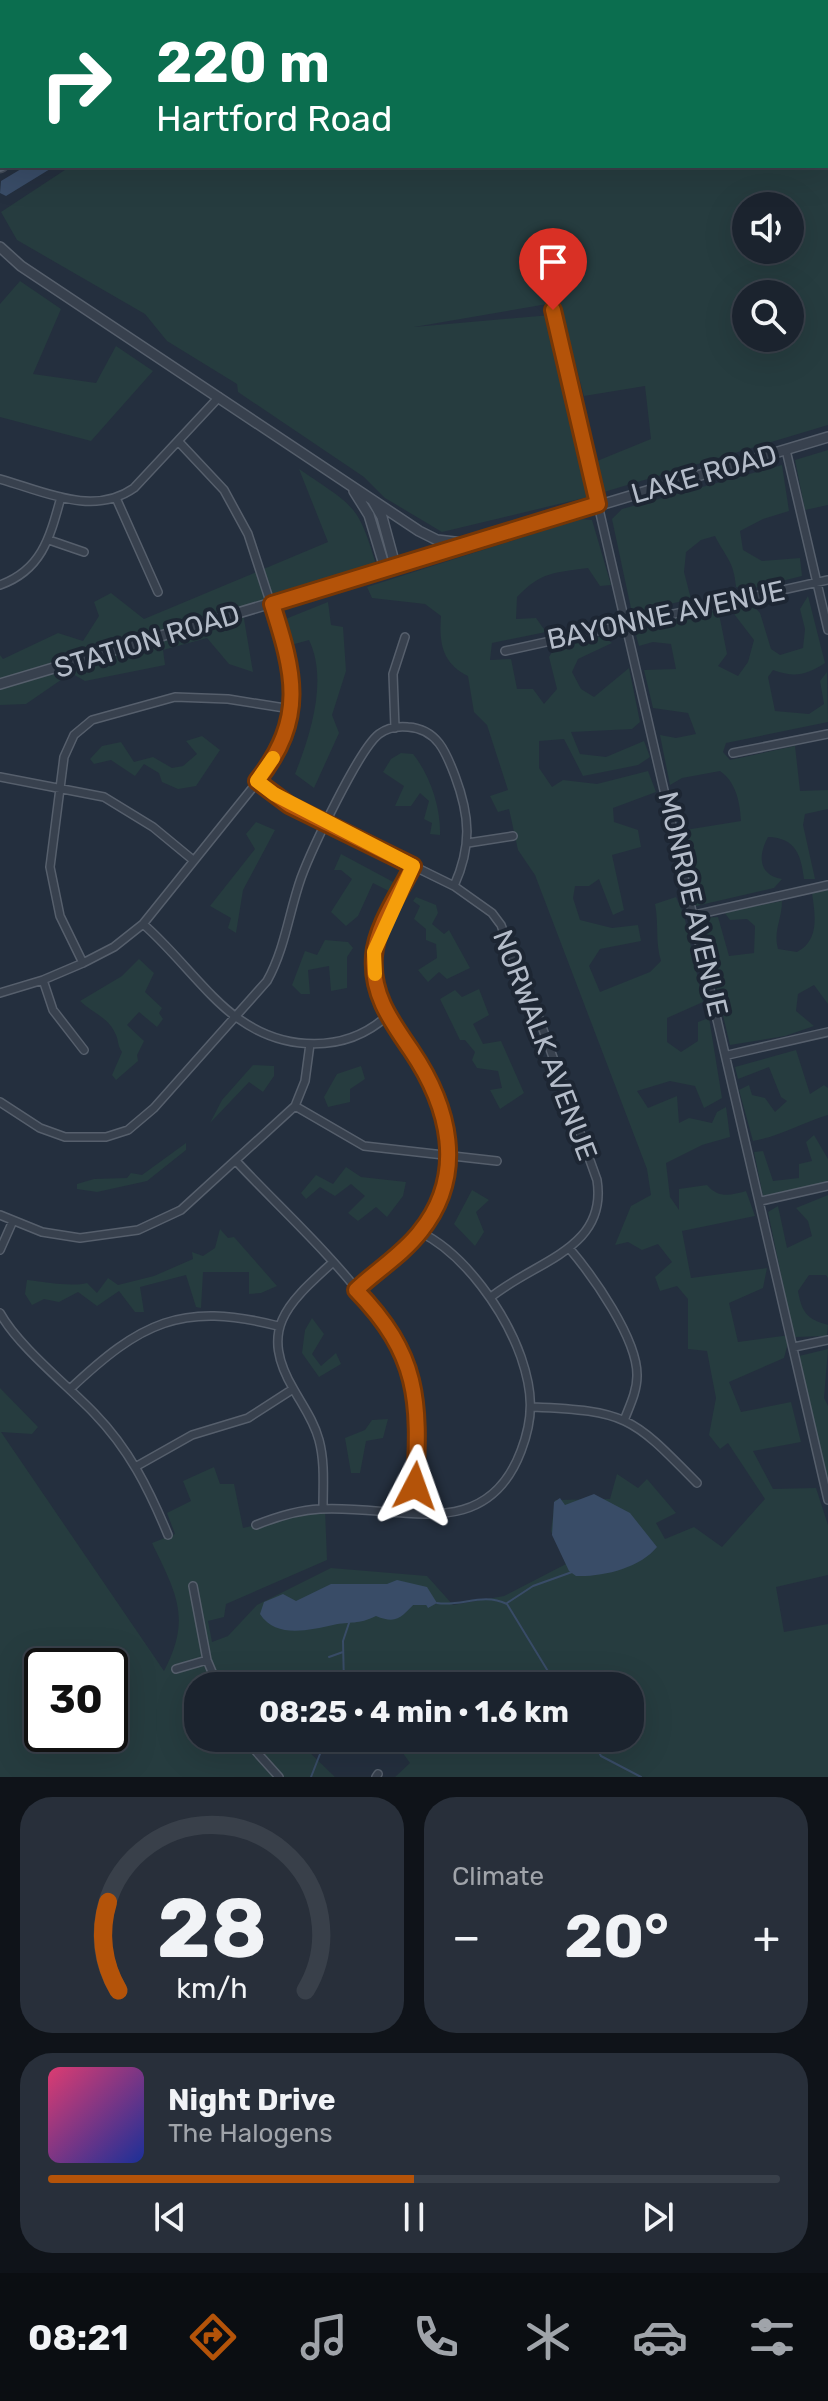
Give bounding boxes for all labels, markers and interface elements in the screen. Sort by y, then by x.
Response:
text: 220 m [156,30,330,96]
icon: right [24,32,128,136]
text: Hartford Road [156,97,392,140]
map controls [732,192,804,352]
button: sound [732,192,804,264]
pin [519,228,587,310]
icon: arrive [531,240,575,284]
button: search [732,280,804,352]
street label: LAKE ROAD [627,437,781,511]
street label: BAYONNE AVENUE [544,574,788,656]
street label: STATION ROAD [50,597,244,685]
street label: MONROE AVENUE [651,788,735,1020]
street label: NORWALK AVENUE [486,925,604,1165]
position arrow [373,1444,457,1528]
speed limit sign: 30 [24,1648,128,1752]
text: 08:25 · 4 min · 1.6 km [259,1694,569,1730]
text: Climate [452,1861,544,1892]
text: 28 [157,1879,267,1978]
text: 20° [564,1901,669,1972]
text: − [452,1911,481,1963]
text: + [753,1911,780,1963]
text: km/h [176,1971,248,2005]
text: Night Drive [168,2082,336,2118]
text: The Halogens [168,2118,333,2149]
icon: previous [148,2195,192,2239]
icon: pause [392,2195,436,2239]
icon: next [636,2195,680,2239]
icon: directions [185,2309,241,2365]
icon: music [296,2309,352,2365]
icon: phone [408,2309,464,2365]
icon: climate [520,2309,576,2365]
icon: car [632,2309,688,2365]
icon: filters [744,2309,800,2365]
text: 08:21 [28,2316,129,2359]

